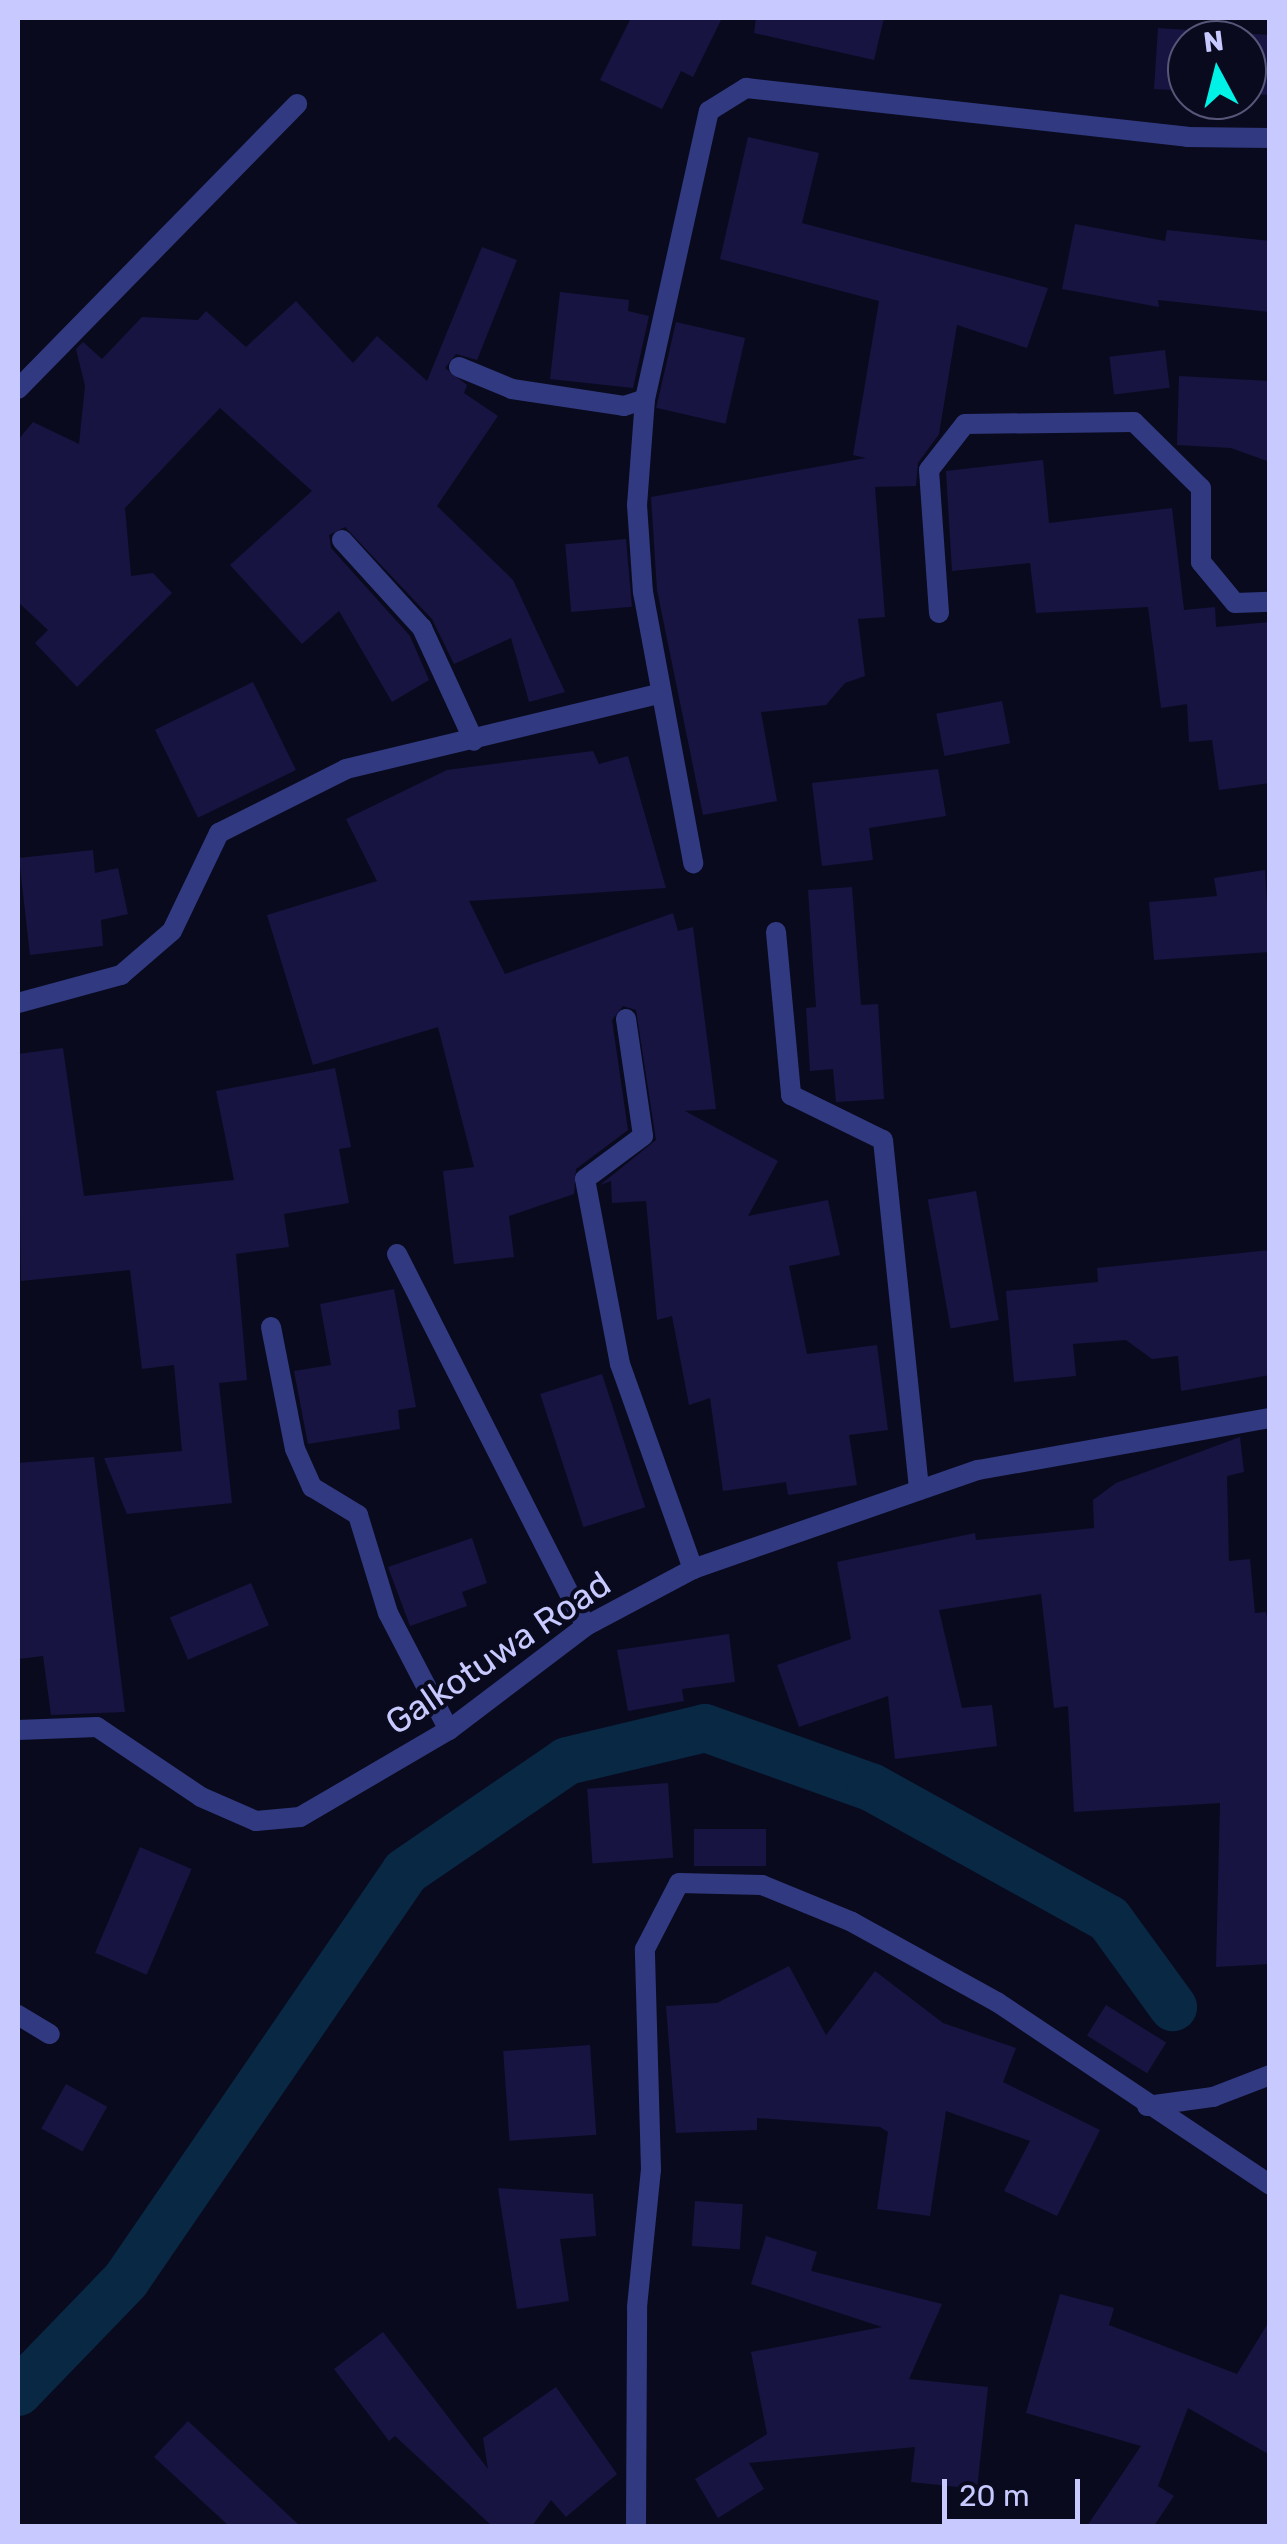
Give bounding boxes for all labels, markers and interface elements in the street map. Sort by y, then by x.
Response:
north arrow [1167,20,1267,120]
text: N [1202,24,1226,59]
street label: Galkotuwa Road [378,1562,618,1744]
scale bar [947,2459,1084,2521]
text: 20 m [959,2478,1030,2514]

